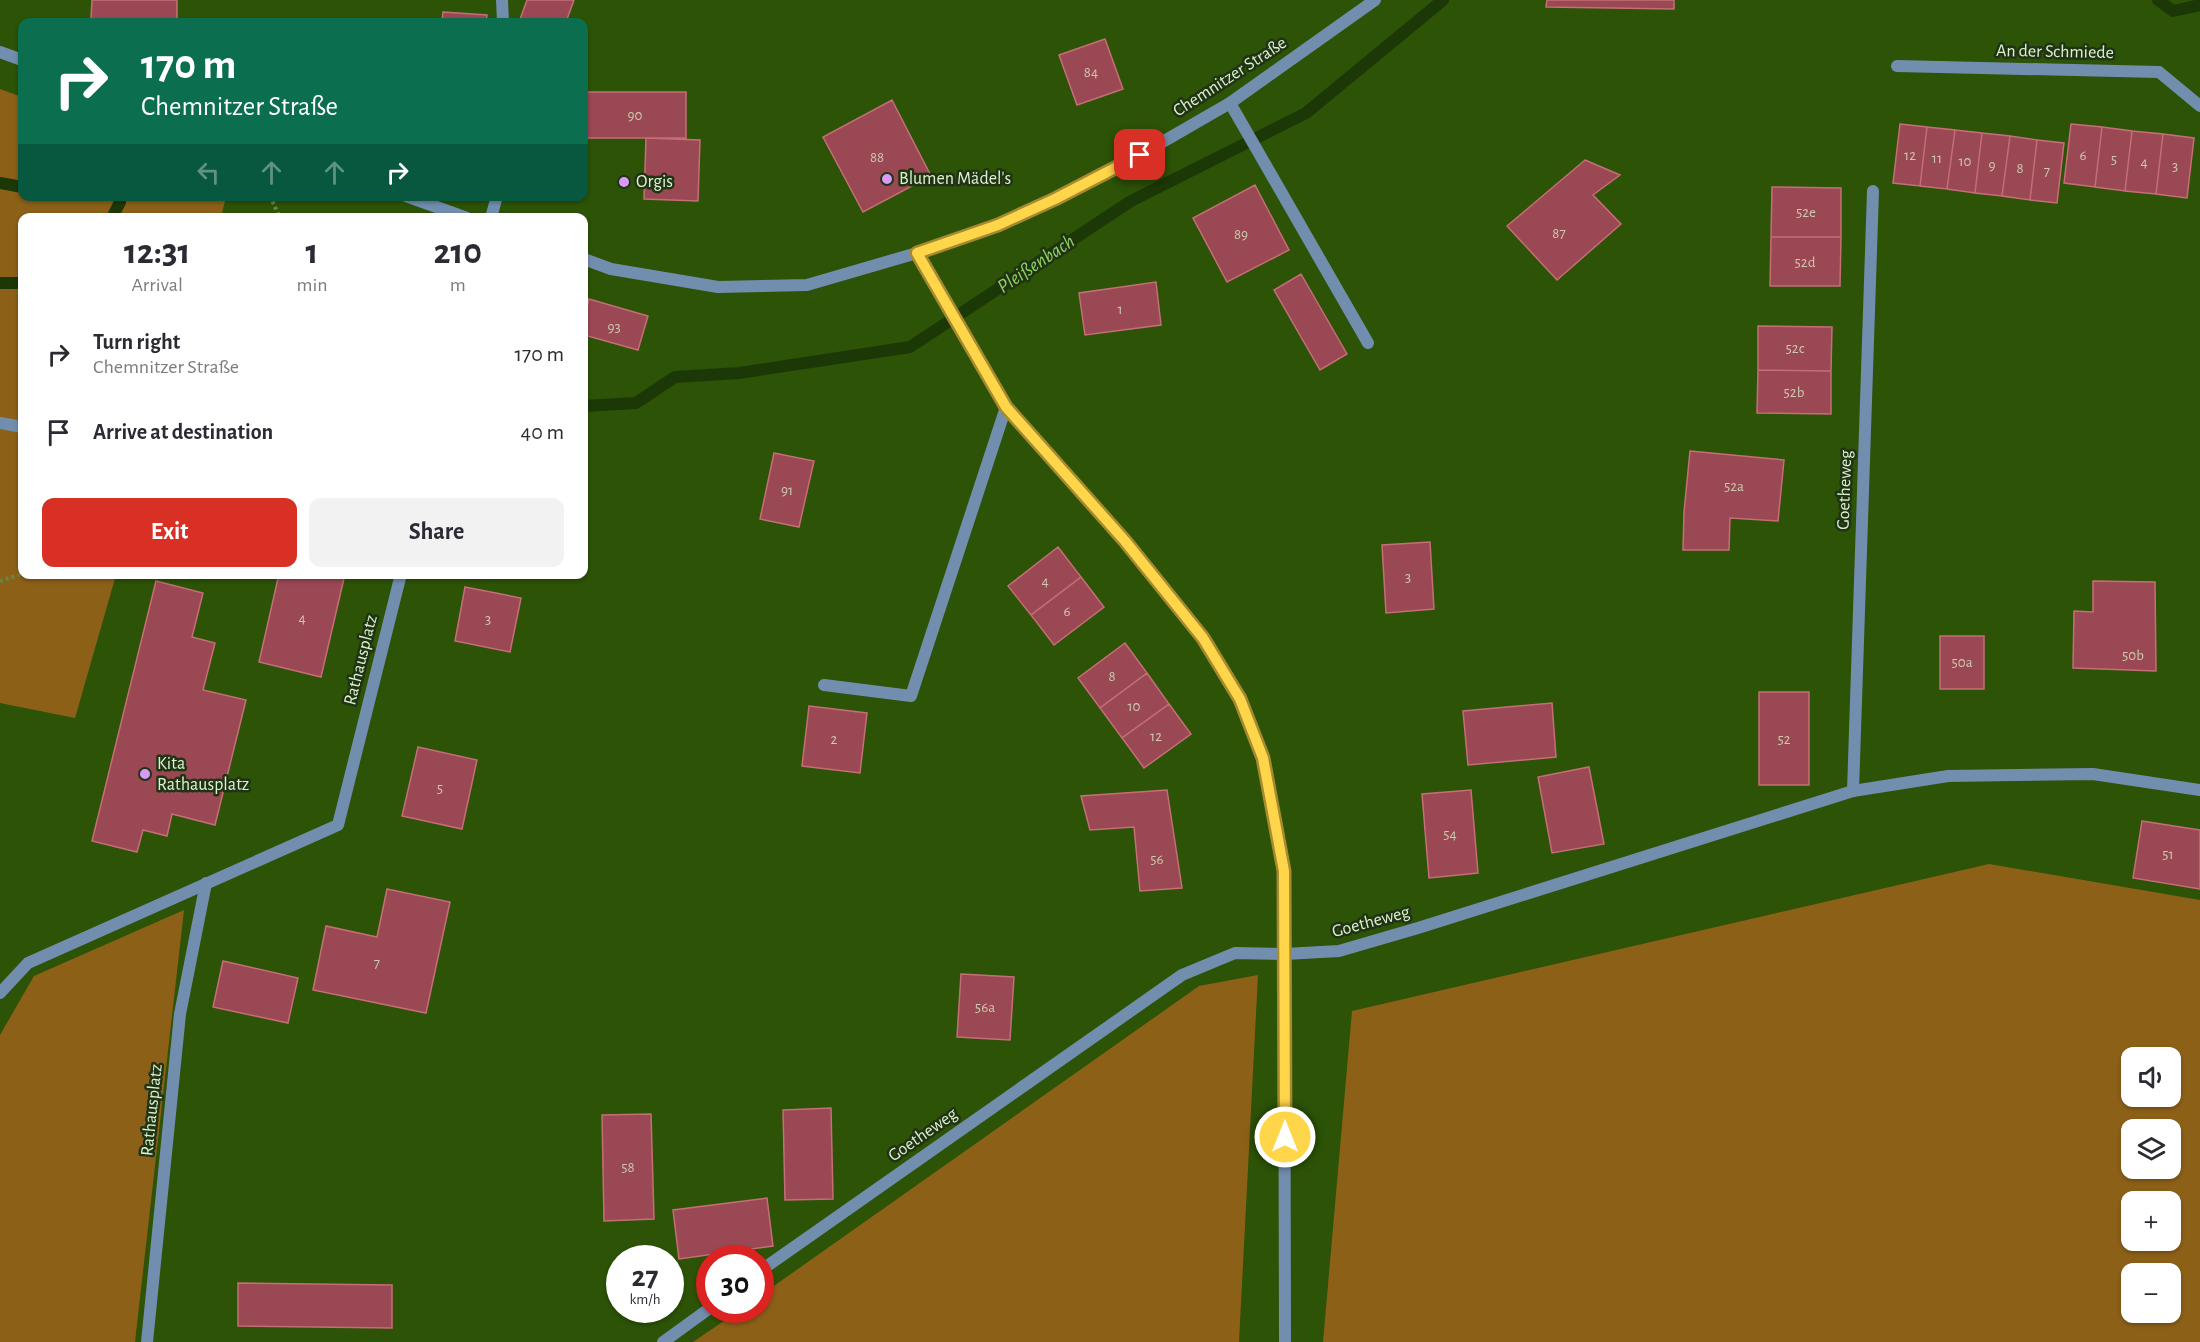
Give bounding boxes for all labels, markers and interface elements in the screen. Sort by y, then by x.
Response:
street label: Chemnitzer Straße [1170,34,1290,120]
icon: right [42,42,120,120]
street label: An der Schmiede [1996,42,2114,62]
text: 170 m [141,44,236,86]
house number: 84 [1084,65,1098,80]
text: Chemnitzer Straße [141,93,338,120]
house number: 90 [628,108,643,123]
pin [1114,129,1165,180]
icon: arrive [1123,138,1156,171]
house number: 12 [1904,148,1916,163]
house number: 6 [2079,148,2087,163]
house number: 88 [870,150,884,165]
house number: 11 [1932,151,1942,166]
house number: 5 [2111,152,2117,167]
house number: 10 [1958,154,1972,169]
house number: 4 [2140,155,2148,170]
icon: left [192,156,225,189]
icon: ahead [255,156,288,189]
icon: ahead [318,156,351,189]
icon: right [381,156,414,189]
house number: 9 [1988,158,1996,173]
house number: 3 [2172,159,2178,174]
house number: 8 [2016,161,2024,176]
house number: 7 [2044,164,2050,179]
place label: Blumen Mädel's [899,170,1011,188]
marker: Blumen Mädel's [880,172,894,186]
place label: Orgis [636,173,673,191]
marker: Orgis [617,175,631,189]
house number: 52e [1796,205,1816,220]
house number: 87 [1552,226,1566,241]
house number: 89 [1234,227,1248,242]
water label: Pleißenbach [994,231,1078,297]
text: 12:31 [124,234,191,270]
text: 1 [305,234,318,270]
text: 210 [433,234,482,270]
house number: 52d [1795,255,1816,270]
text: Arrival [131,275,183,295]
text: min [296,275,328,295]
text: m [450,275,466,295]
house number: 1 [1117,302,1123,317]
house number: 93 [607,320,621,335]
text: Turn right [93,331,180,353]
icon: right [42,338,75,371]
house number: 52c [1786,341,1805,356]
text: 170 m [514,343,564,365]
text: Chemnitzer Straße [93,357,239,377]
house number: 52b [1784,385,1805,400]
icon: arrive [42,416,75,449]
text: Arrive at destination [93,421,273,443]
text: 40 m [521,421,564,443]
street label: Goetheweg [1835,450,1855,530]
house number: 52a [1724,479,1744,494]
house number: 91 [781,483,793,498]
button: Exit [42,498,297,567]
button: Share [309,498,564,567]
house number: 3 [1405,570,1411,585]
house number: 4 [1041,574,1049,589]
house number: 6 [1063,604,1071,619]
house number: 4 [298,611,306,626]
house number: 3 [485,612,491,627]
street label: Rathausplatz [341,613,381,707]
house number: 50b [2122,648,2144,663]
house number: 50a [1951,655,1973,670]
house number: 8 [1108,669,1116,684]
house number: 10 [1127,699,1141,714]
house number: 12 [1150,729,1162,744]
house number: 2 [831,732,838,747]
house number: 52 [1777,732,1791,747]
place label: Kita Rathausplatz [157,755,249,794]
marker: Kita Rathausplatz [138,767,152,781]
house number: 5 [437,781,443,796]
house number: 54 [1443,827,1457,842]
house number: 51 [2162,847,2174,862]
house number: 56 [1150,852,1164,867]
street label: Goetheweg [1330,903,1412,941]
house number: 7 [374,956,380,971]
house number: 56a [975,1000,995,1015]
map controls [2121,1047,2181,1323]
button: sound [2121,1047,2181,1107]
street label: Rathausplatz [138,1063,166,1157]
street label: Goetheweg [885,1105,961,1165]
position arrow [1253,1105,1317,1169]
button: layers [2121,1119,2181,1179]
house number: 58 [621,1160,635,1175]
button: + [2121,1191,2181,1251]
speed limit sign: 30 [696,1245,774,1323]
text: 27 [631,1262,659,1292]
button: − [2121,1263,2181,1323]
text: km/h [630,1292,660,1307]

